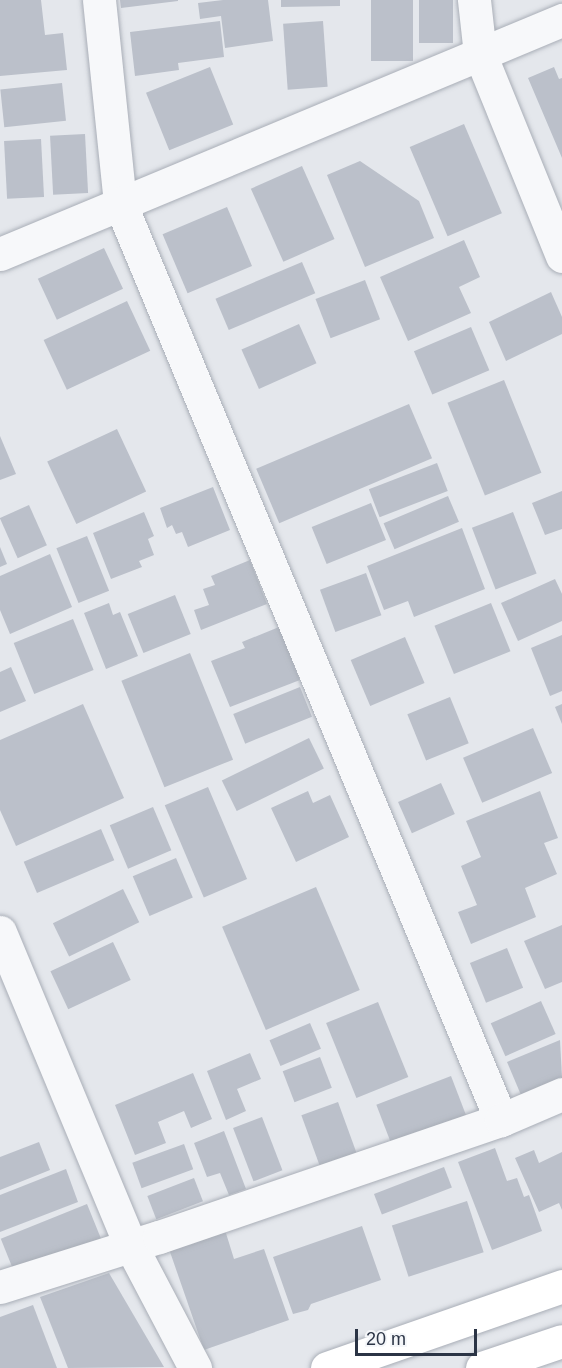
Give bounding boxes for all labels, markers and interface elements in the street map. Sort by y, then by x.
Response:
scale bar [358,1317,480,1355]
text: 20 m [366,1329,406,1349]

